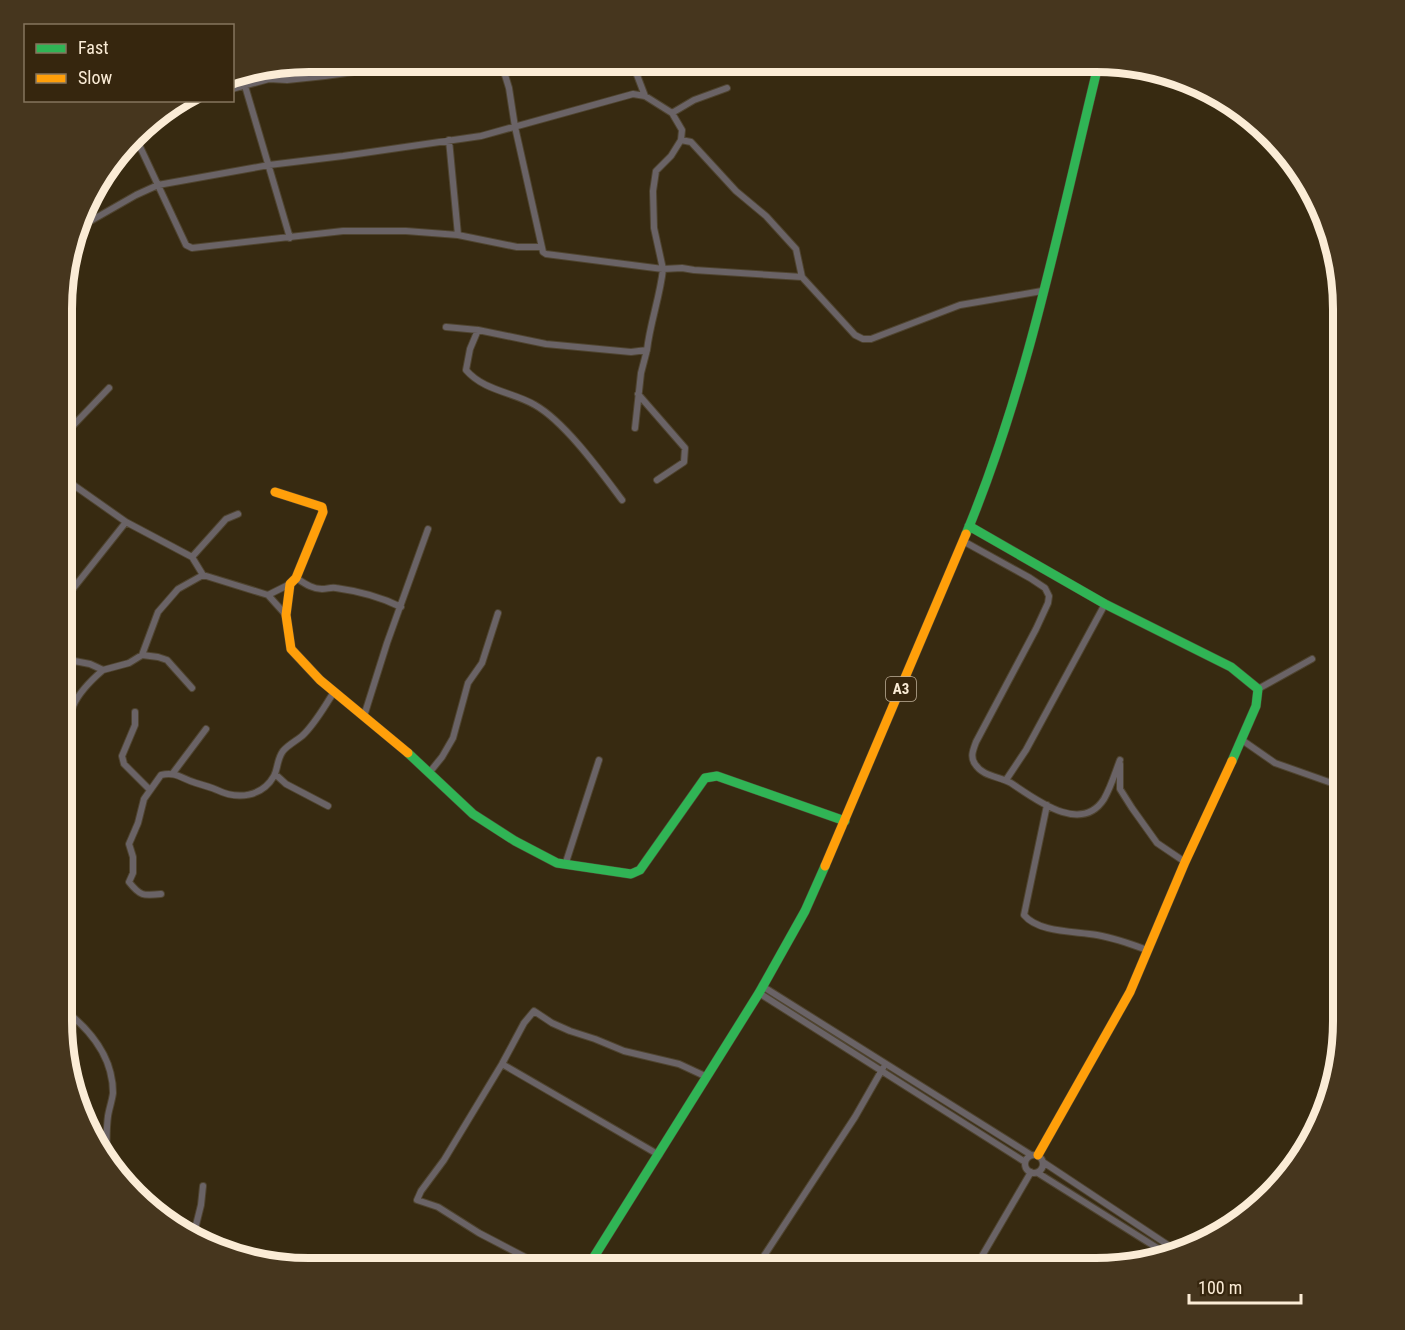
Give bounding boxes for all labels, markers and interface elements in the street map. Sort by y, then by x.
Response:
legend [24,24,234,102]
text: Fast [78,37,109,58]
text: Slow [78,67,113,88]
road number: A3 [886,677,916,701]
scale bar [1189,1267,1302,1305]
text: 100 m [1198,1277,1242,1298]

